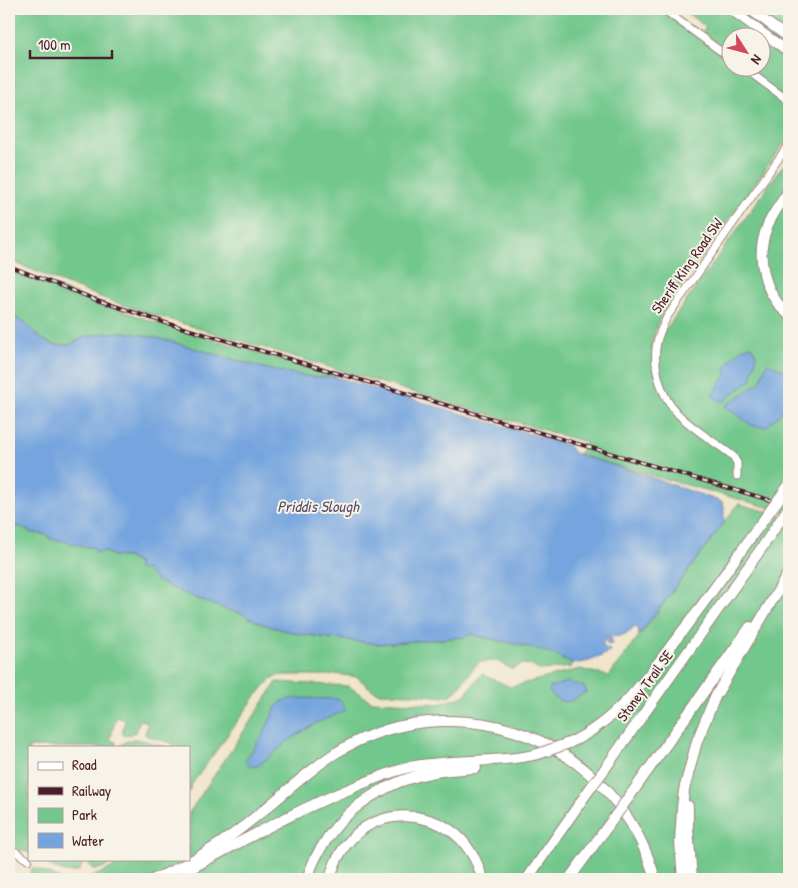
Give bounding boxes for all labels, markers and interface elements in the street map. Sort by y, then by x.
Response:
scale bar [30,28,112,60]
north arrow [720,28,770,78]
text: 100 m [38,34,71,55]
text: N [747,51,767,69]
street label: Sheriff King Road SW [646,213,728,318]
water label: Priddis Slough [277,495,360,517]
street label: Stoney Trail SE [612,645,678,726]
legend [28,746,190,860]
text: Road [72,754,97,775]
text: Railway [72,780,111,801]
text: Park [72,804,97,825]
text: Water [72,830,104,851]

